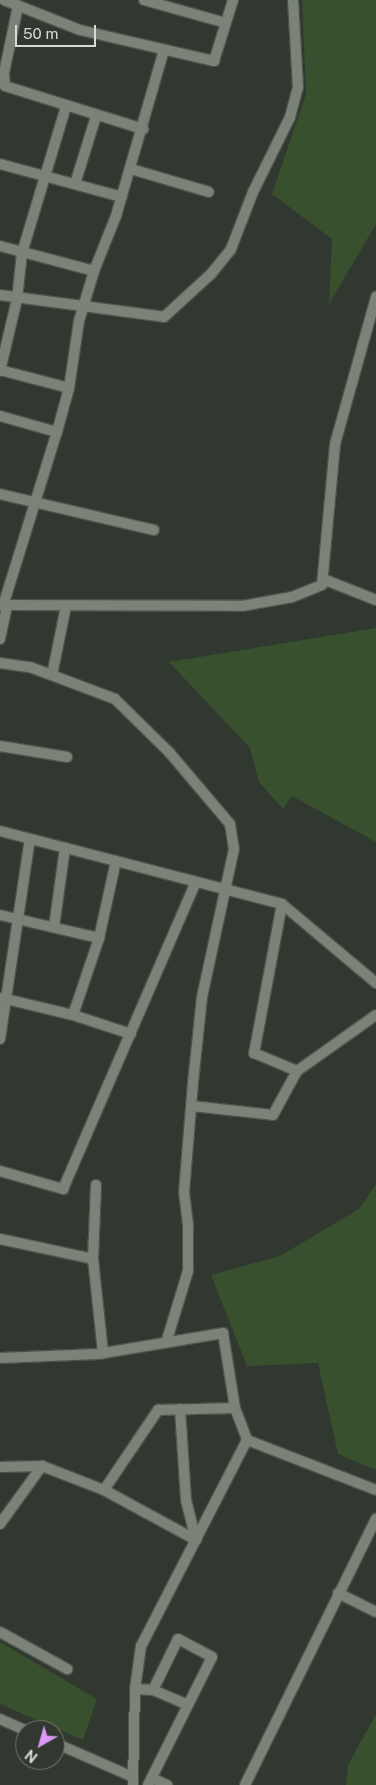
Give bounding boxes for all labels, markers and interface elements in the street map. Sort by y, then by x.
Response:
scale bar [18,15,99,47]
text: 50 m [23,25,58,42]
north arrow [15,1720,65,1770]
text: N [22,1746,41,1766]

